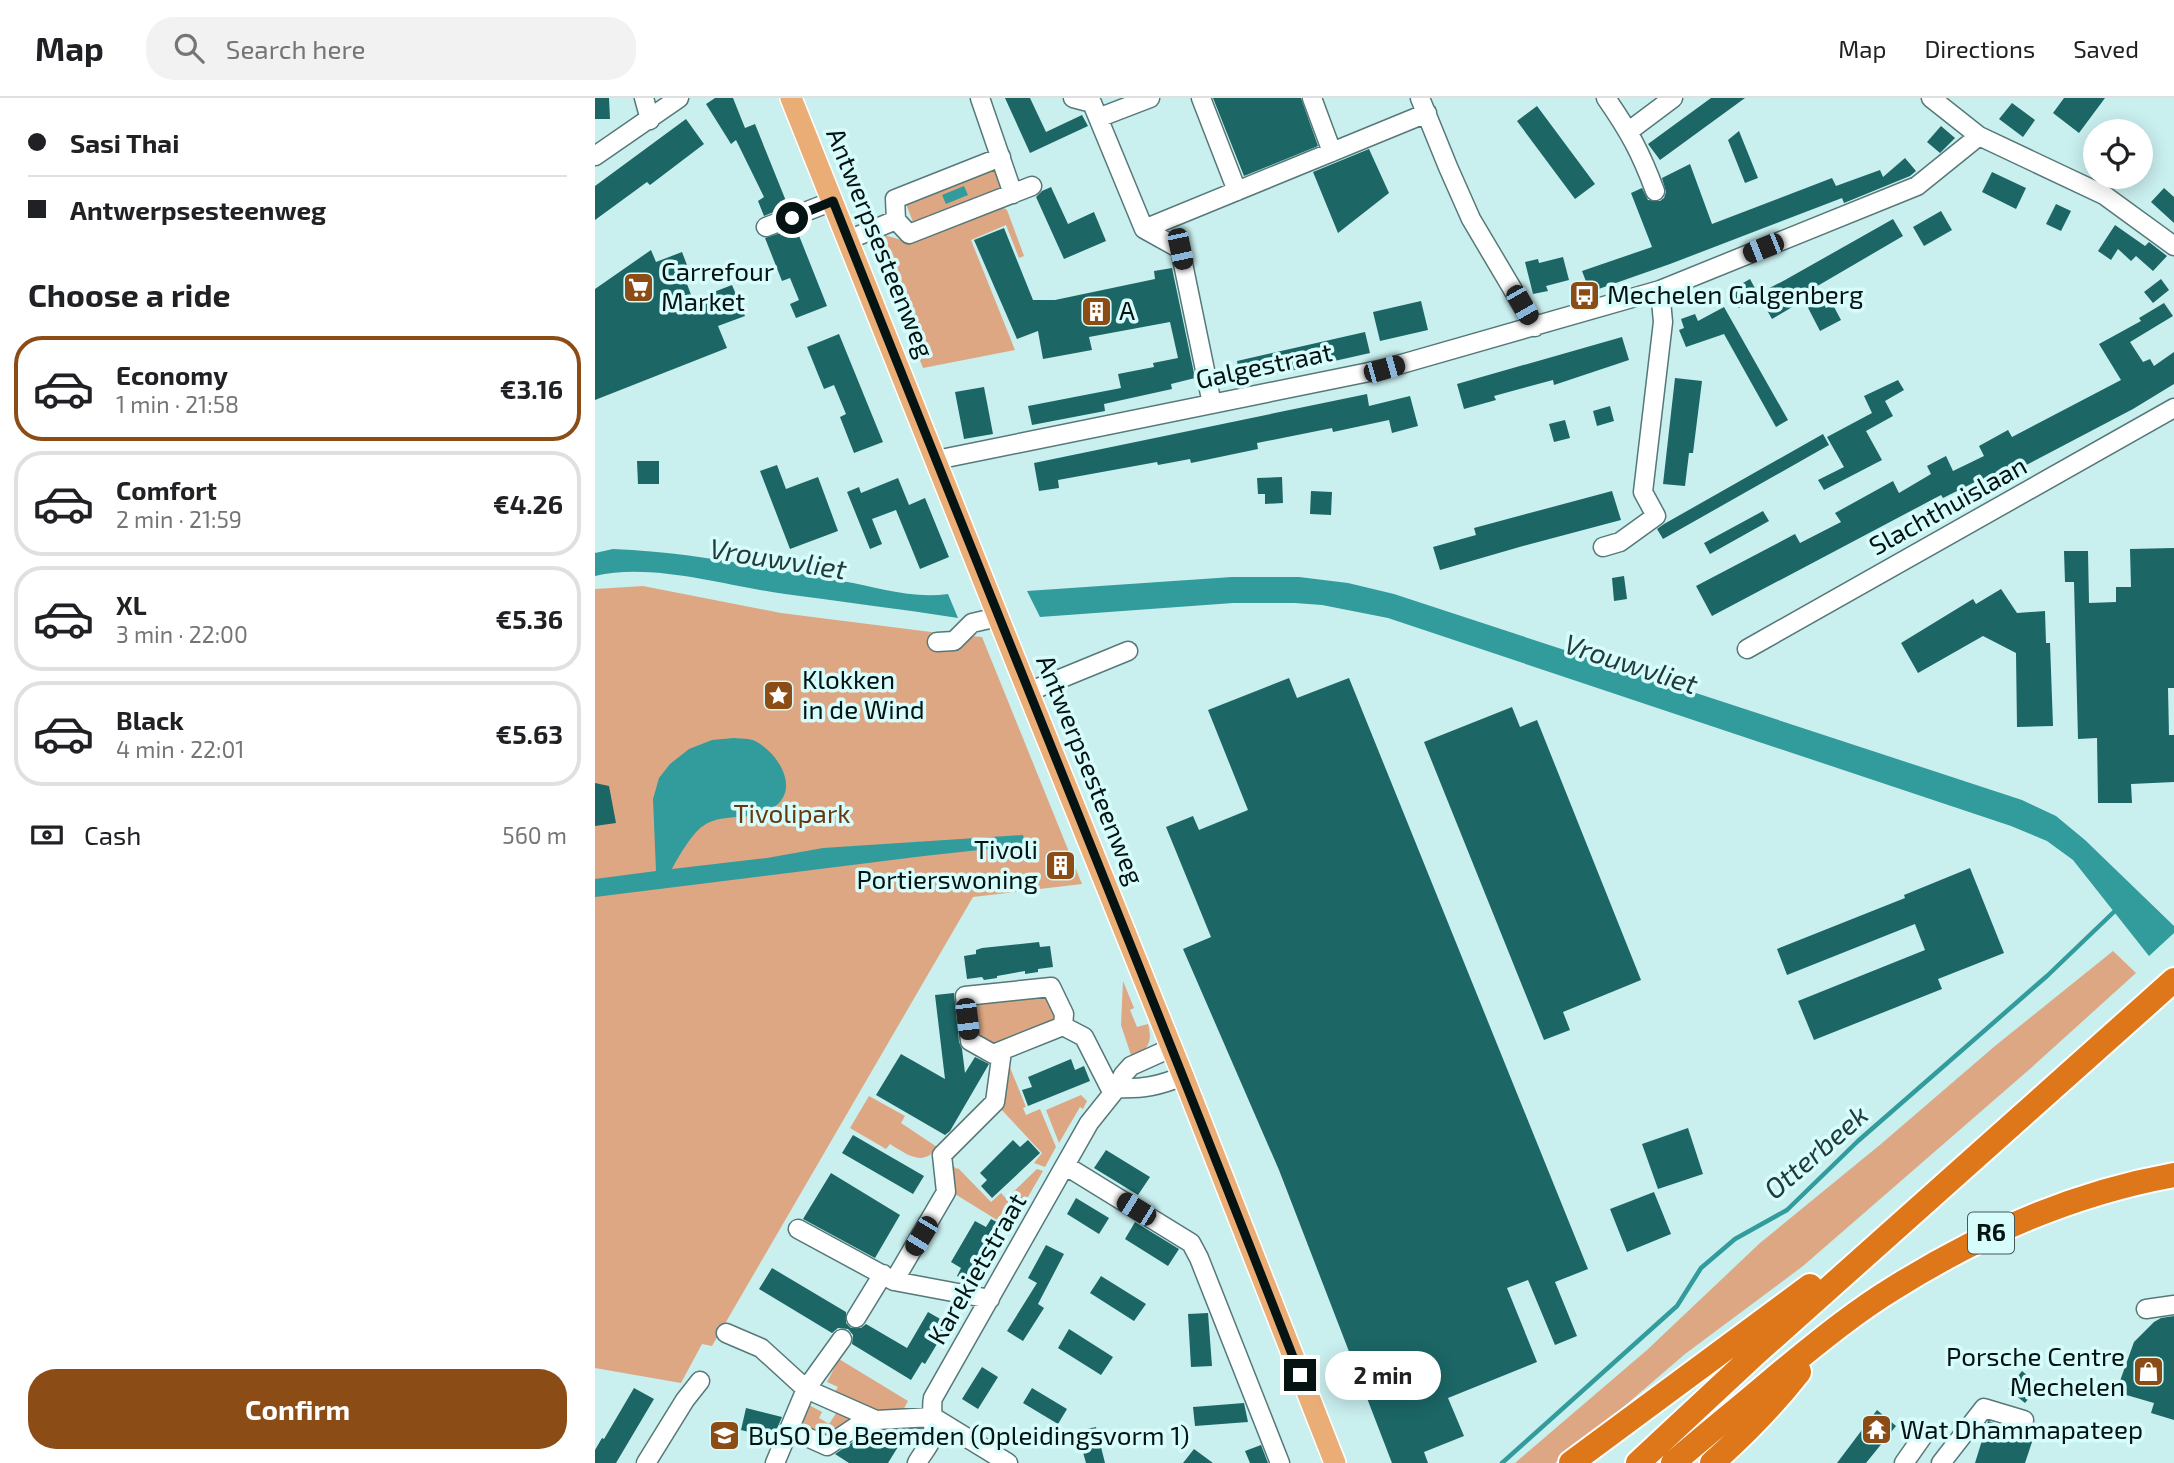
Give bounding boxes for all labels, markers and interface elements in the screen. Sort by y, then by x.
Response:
search box [146,17,636,80]
text: Map [35,28,104,68]
icon: search [170,29,208,67]
text: Search here [226,33,365,64]
text: Map [1838,34,1886,63]
text: Directions [1924,34,2035,63]
text: Saved [2073,34,2139,63]
map controls [2083,119,2153,189]
button: locate [2083,119,2153,189]
street label: Antwerpsesteenweg [821,123,942,362]
text: Sasi Thai [70,127,179,158]
text: Antwerpsesteenweg [70,194,326,225]
route start [776,202,808,234]
car [1166,226,1195,272]
car [1740,230,1787,266]
place label: Carrefour Market [661,255,774,316]
supermarket icon: Carrefour Market [621,270,655,304]
text: Choose a ride [28,275,231,313]
bus stop icon: Mechelen Galgenberg [1567,278,1601,312]
place label: Mechelen Galgenberg [1607,278,1864,309]
car [1503,282,1542,328]
building icon: A [1079,294,1113,328]
place label: A [1119,294,1135,325]
street label: Galgestraat [1193,335,1335,394]
car [1361,353,1408,385]
icon: car [32,357,95,420]
text: Economy [116,359,228,390]
text: €3.16 [500,373,563,404]
text: 1 min · 21:58 [116,390,239,418]
street label: Slachthuislaan [1863,449,2031,561]
icon: car [32,472,95,535]
text: Comfort [116,474,217,505]
text: €4.26 [493,488,563,519]
text: 2 min · 21:59 [116,505,242,533]
water label: Vrouwvliet [707,530,849,586]
icon: car [32,587,95,650]
text: XL [116,589,147,620]
text: €5.36 [496,603,563,634]
text: 3 min · 22:00 [116,620,248,648]
water label: Vrouwvliet [1560,626,1703,701]
street label: Antwerpsesteenweg [1031,650,1152,889]
place label: Klokken in de Wind [802,663,925,724]
place icon: Klokken in de Wind [762,678,796,712]
icon: car [32,702,95,765]
text: Black [116,704,184,735]
text: €5.63 [496,718,563,749]
text: 4 min · 22:01 [116,735,244,763]
park label: Tivolipark [733,797,851,828]
icon: cash [28,816,66,854]
text: Cash [84,819,141,850]
text: 560 m [502,821,567,849]
place label: Tivoli Portierswoning [856,833,1038,894]
building icon: Tivoli Portierswoning [1044,848,1078,882]
car [955,997,980,1041]
water label: Otterbeek [1756,1097,1874,1206]
street label: Karekietstraat [920,1187,1031,1349]
car [1113,1189,1160,1229]
road number: R6 [1968,1212,2014,1254]
car [902,1213,941,1259]
place label: Porsche Centre Mechelen [1946,1340,2125,1401]
callout: 2 min [1325,1350,1440,1400]
shop icon: Porsche Centre Mechelen [2131,1355,2165,1389]
route end [1284,1359,1316,1391]
text: 2 min [1354,1361,1412,1389]
button: Confirm [28,1369,567,1449]
temple icon: Wat Dhammapateep [1860,1413,1894,1447]
place label: Wat Dhammapateep [1900,1413,2143,1444]
school or university icon: BuSO De Beemden (Opleidingsvorm 1) [708,1419,742,1453]
place label: BuSO De Beemden (Opleidingsvorm 1) [748,1419,1190,1450]

